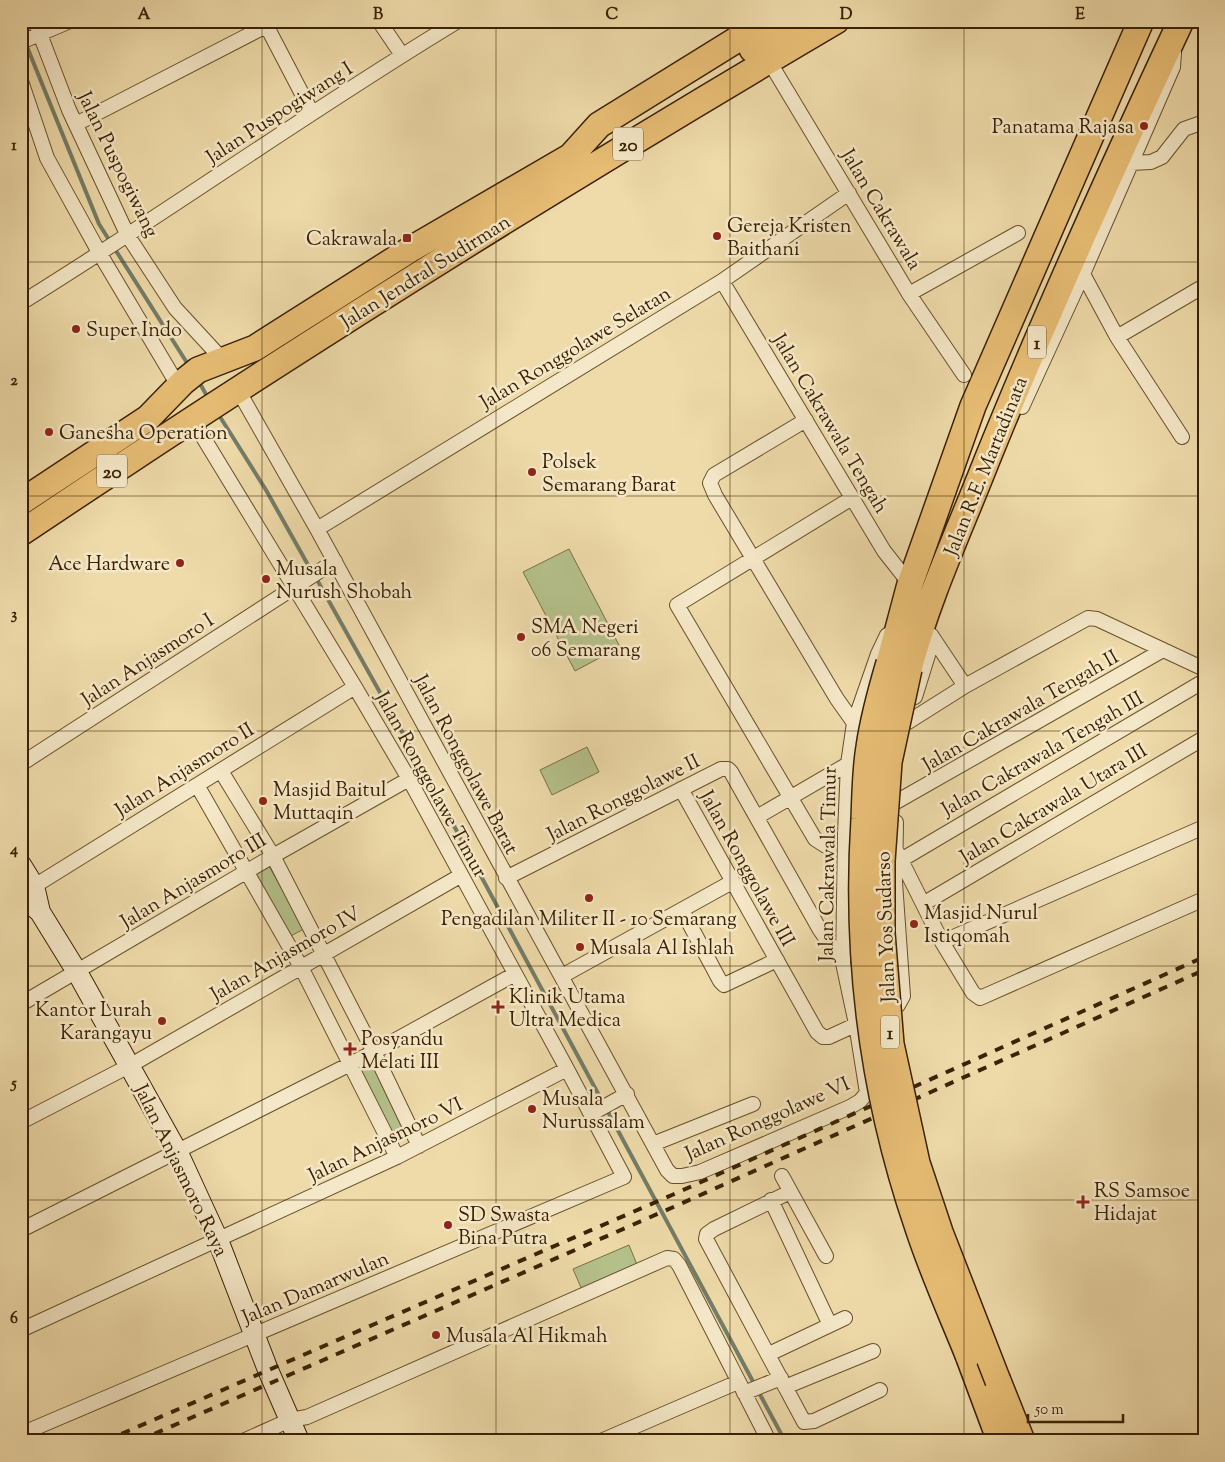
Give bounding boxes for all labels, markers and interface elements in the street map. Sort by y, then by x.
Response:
text: A [138,4,151,27]
text: B [373,4,383,27]
text: C [606,4,619,27]
text: D [840,4,853,27]
text: E [1075,4,1085,27]
street label: Jalan Puspogiwang I [200,55,360,173]
street label: Jalan Puspogiwang [68,86,165,243]
place label: Panatama Rajasa [992,114,1134,143]
marker: Panatama Rajasa [1138,120,1150,132]
road number: 20 [613,128,643,160]
text: 1 [11,135,17,158]
street label: Jalan Cakrawala [832,143,928,276]
street label: Jalan Jendral Sudirman [335,209,517,338]
place label: Gereja Kristen Baithani [727,213,852,265]
place label: Cakrawala [306,226,397,255]
marker: Gereja Kristen Baithani [711,230,723,242]
marker: Cakrawala [401,232,413,244]
street label: Jalan Ronggolawe Selatan [474,280,678,418]
place label: Super Indo [86,317,182,346]
marker: Super Indo [70,323,82,335]
road number: 1 [1028,326,1046,358]
street label: Jalan Cakrawala Tengah [763,328,894,520]
text: 2 [10,370,18,393]
street label: Jalan R.E. Martadinata [938,373,1037,562]
place label: Ganesha Operation [59,420,228,449]
marker: Ganesha Operation [43,426,55,438]
place label: Polsek Semarang Barat [542,449,676,501]
road number: 20 [97,454,127,488]
marker: Polsek Semarang Barat [526,466,538,478]
place label: Ace Hardware [48,551,170,580]
place label: Musala Nurush Shobah [276,556,413,608]
marker: Ace Hardware [174,557,186,569]
marker: Musala Nurush Shobah [260,573,272,585]
text: 3 [11,604,18,627]
street label: Jalan Anjasmoro I [76,607,221,715]
place label: SMA Negeri 06 Semarang [531,614,641,666]
marker: SMA Negeri 06 Semarang [515,631,527,643]
street label: Jalan Cakrawala Tengah II [917,644,1125,781]
street label: Jalan Ronggolawe Barat [405,669,525,860]
street label: Jalan Cakrawala Tengah III [936,685,1150,825]
street label: Jalan Ronggolawe Timur [366,686,493,884]
street label: Jalan Anjasmoro II [109,716,261,826]
street label: Jalan Cakrawala Utara III [954,737,1154,873]
street label: Jalan Ronggolawe II [542,748,706,851]
street label: Jalan Cakrawala Timur [813,766,846,963]
place label: Masjid Baitul Muttaqin [273,777,387,829]
street label: Jalan Ronggolawe III [690,785,801,953]
marker: Masjid Baitul Muttaqin [257,795,269,807]
street label: Jalan Anjasmoro III [115,827,273,938]
text: 4 [9,839,18,862]
street label: Jalan Yos Sudarso [870,851,905,1004]
marker: Pengadilan Militer II - 10 Semarang [583,892,595,904]
street label: Jalan Anjasmoro IV [205,900,367,1010]
place label: Masjid Nurul Istiqomah [924,900,1039,952]
place label: Pengadilan Militer II - 10 Semarang [441,906,737,935]
marker: Masjid Nurul Istiqomah [908,918,920,930]
place label: Musala Al Ishlah [590,935,735,964]
marker: Musala Al Ishlah [574,941,586,953]
place label: Klinik Utama Ultra Medica [509,984,626,1036]
place label: Kantor Lurah Karangayu [35,997,152,1049]
marker: Klinik Utama Ultra Medica [491,1000,505,1014]
marker: Kantor Lurah Karangayu [156,1015,168,1027]
road number: 1 [881,1016,899,1048]
place label: Posyandu Melati III [361,1026,444,1078]
marker: Posyandu Melati III [343,1042,357,1056]
street label: Jalan Ronggolawe VI [680,1071,855,1170]
text: 5 [9,1073,17,1096]
street label: Jalan Anjasmoro Raya [125,1079,234,1262]
place label: Musala Nurussalam [542,1086,645,1138]
street label: Jalan Anjasmoro VI [303,1091,469,1192]
marker: Musala Nurussalam [526,1103,538,1115]
place label: RS Samsoe Hidajat [1094,1178,1190,1230]
marker: RS Samsoe Hidajat [1076,1195,1090,1209]
place label: SD Swasta Bina Putra [458,1202,550,1254]
marker: SD Swasta Bina Putra [442,1219,454,1231]
street label: Jalan Damarwulan [237,1245,394,1334]
text: 6 [10,1308,18,1331]
place label: Musala Al Hikmah [446,1323,608,1352]
marker: Musala Al Hikmah [430,1329,442,1341]
scale bar [1028,1392,1122,1424]
text: 50 m [1034,1400,1064,1421]

